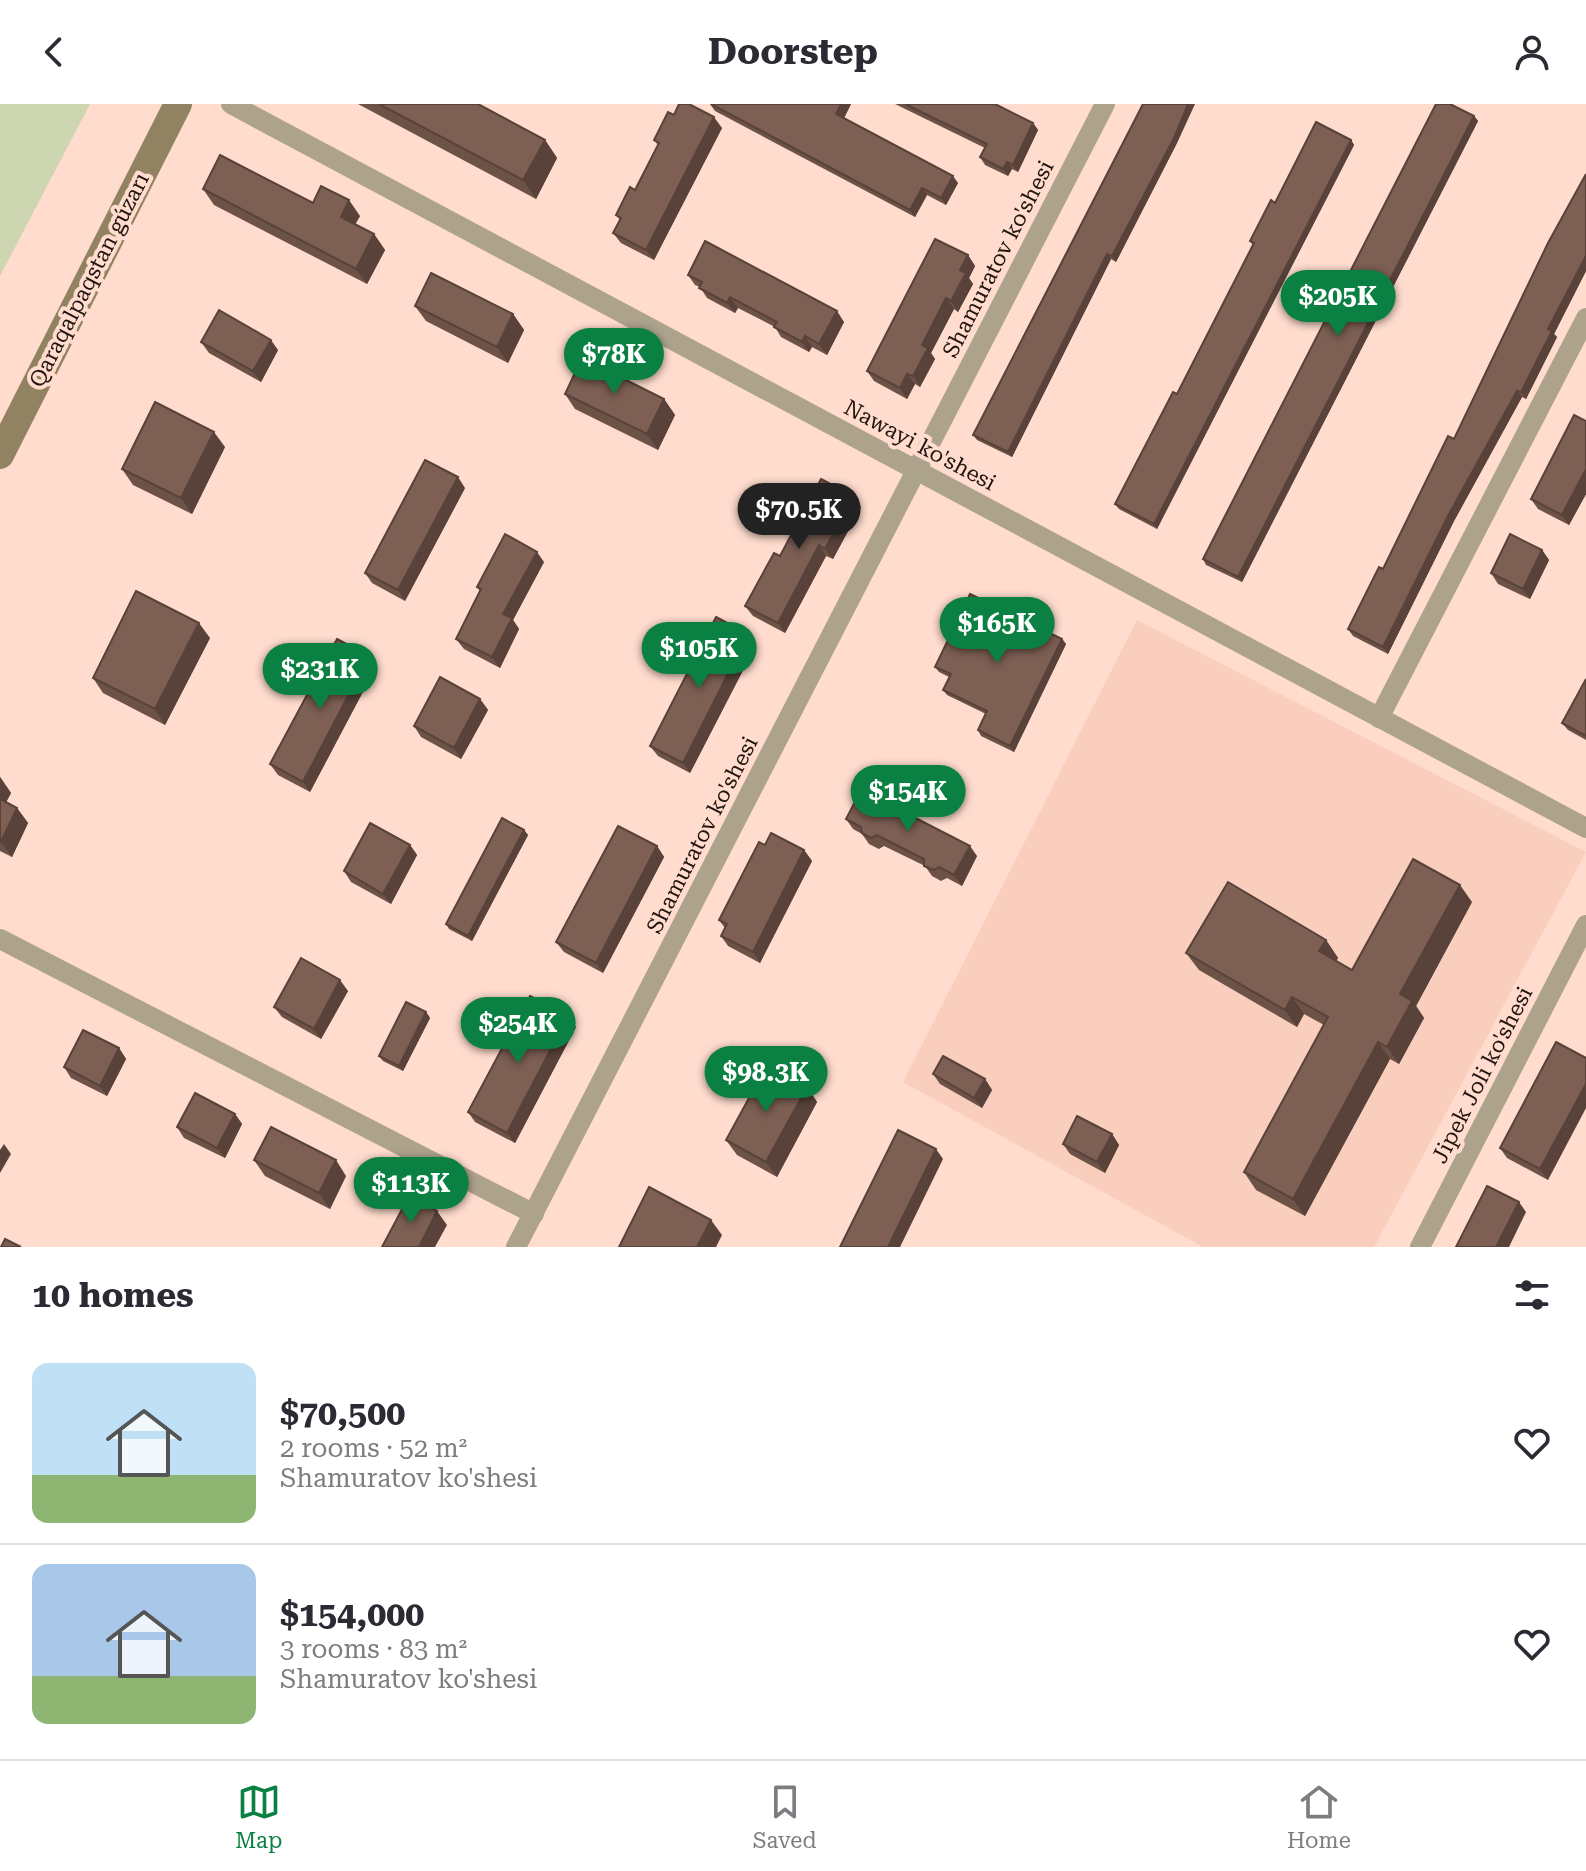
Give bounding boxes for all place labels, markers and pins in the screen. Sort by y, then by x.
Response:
pin: $205K [1282,270,1394,338]
pin: $78K [567,328,661,396]
pin: $70.5K [734,483,864,551]
pin: $165K [941,597,1053,665]
pin: $105K [643,622,755,690]
pin: $231K [264,643,376,711]
pin: $154K [852,765,964,833]
pin: $254K [462,997,574,1065]
pin: $98.3K [701,1046,831,1114]
pin: $113K [355,1157,467,1225]

